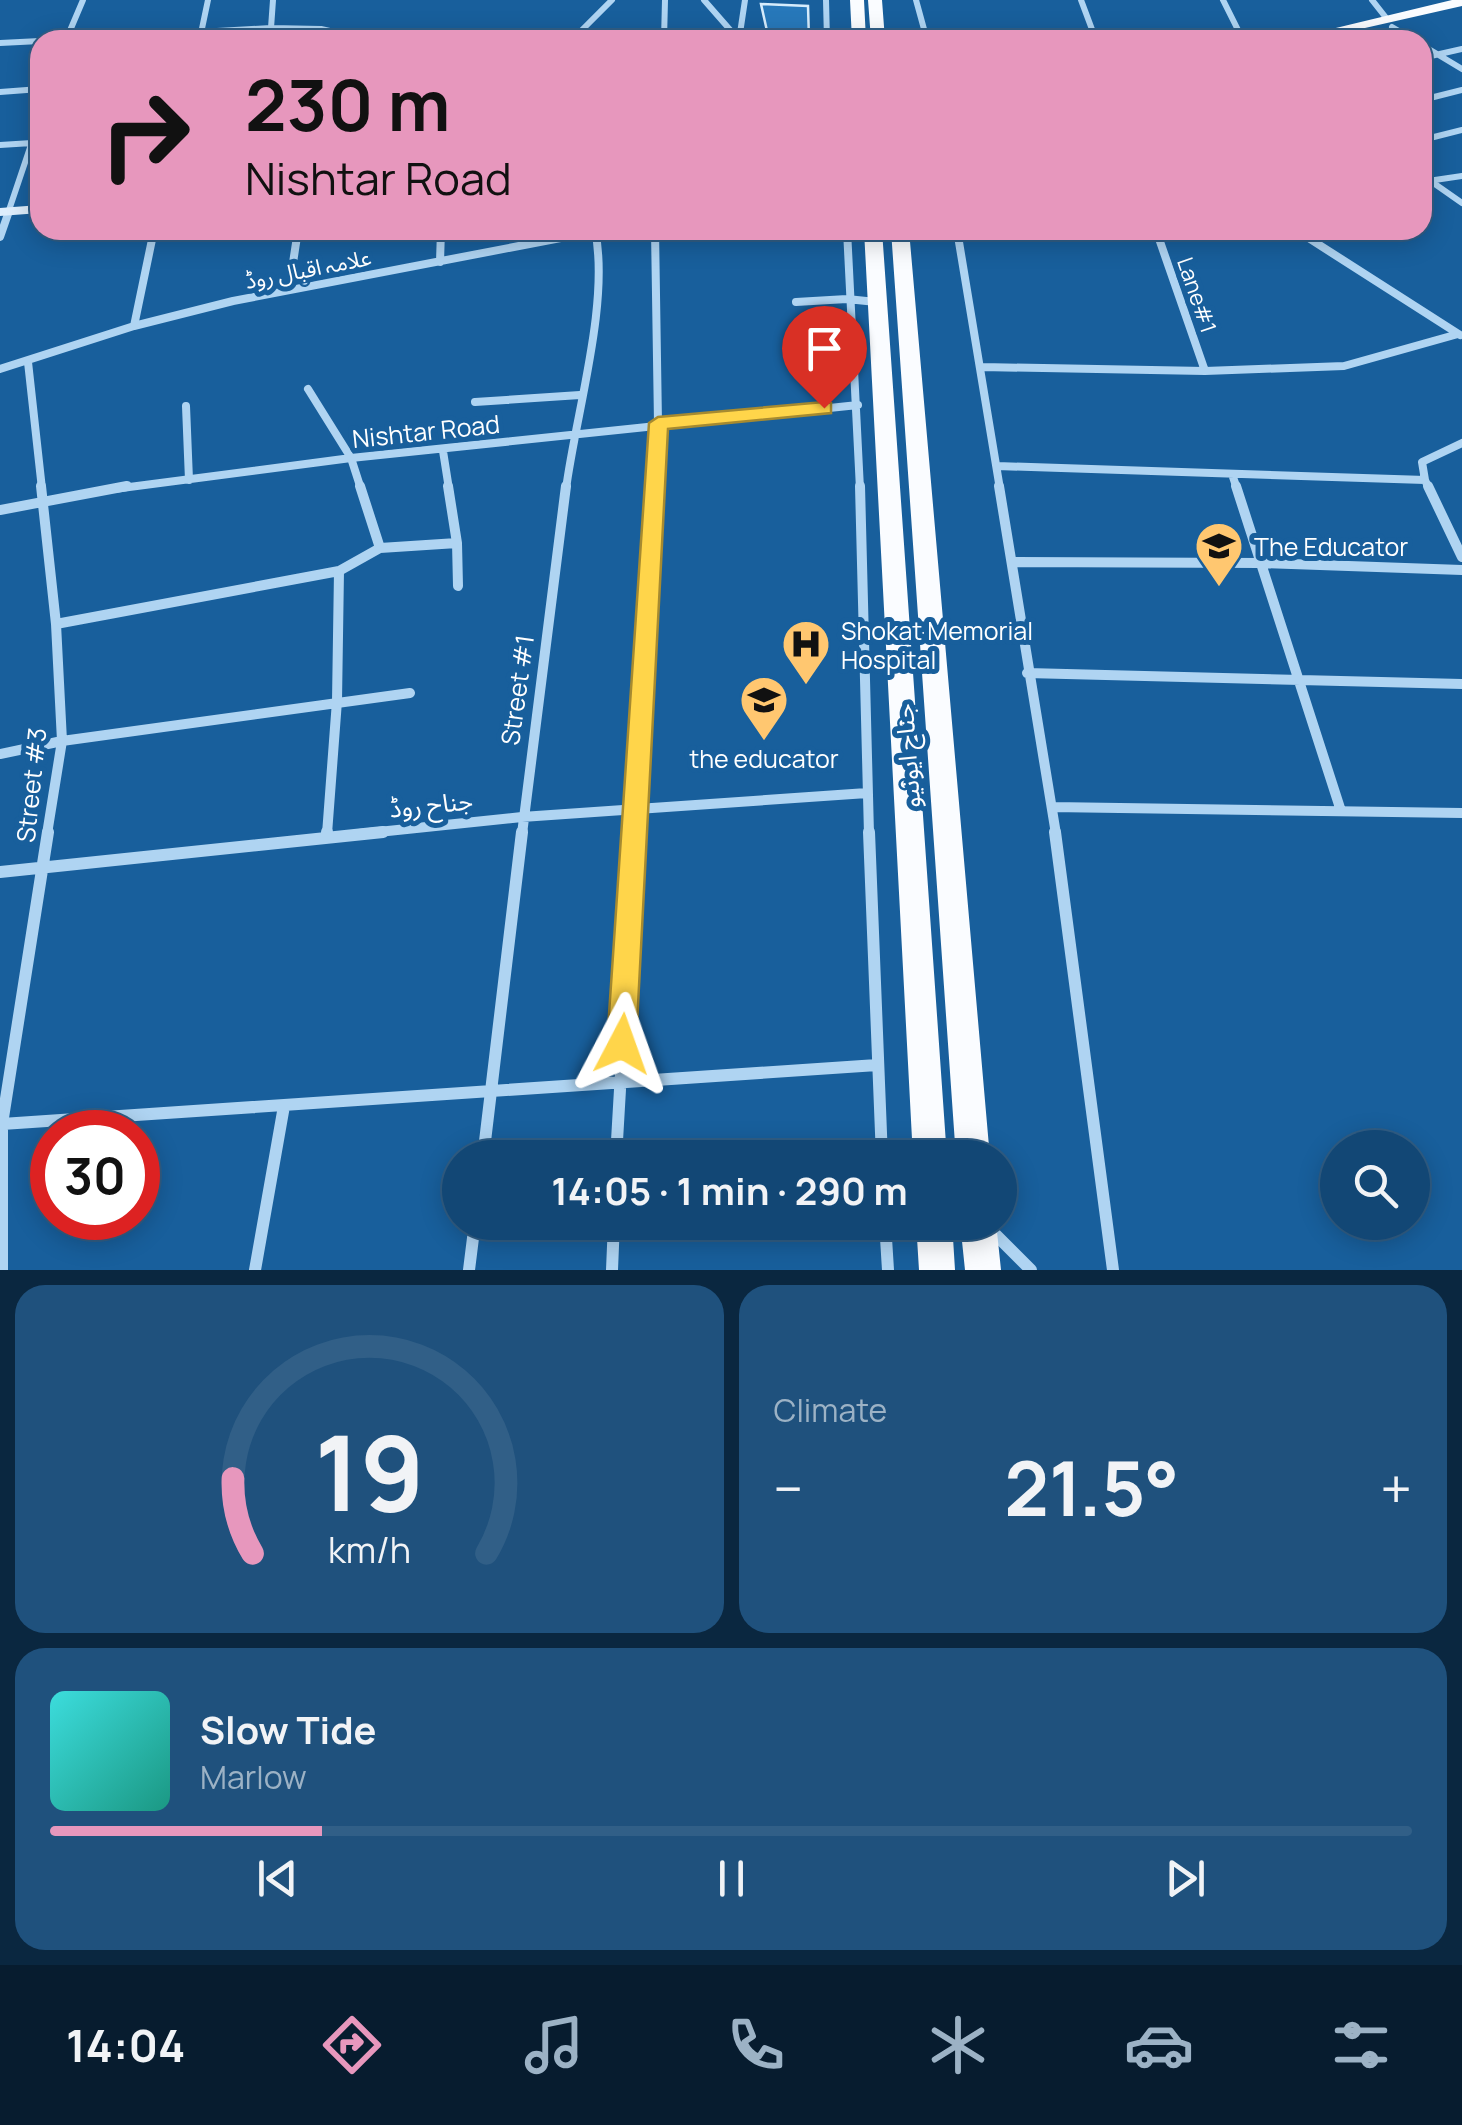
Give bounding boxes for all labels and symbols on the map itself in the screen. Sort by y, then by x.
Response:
street label: علامہ اقبال روڈ [242,242,374,296]
street label: Lane#1 [1170,253,1224,337]
pin [782,306,867,409]
street label: Nishtar Road [351,406,501,456]
school or university icon: The Educator [1193,520,1245,588]
place label: The Educator [1254,529,1408,564]
place label: Shokat Memorial Hospital [841,613,1033,677]
hospital icon: Shokat Memorial Hospital [780,618,832,686]
street label: Street #1 [492,633,542,747]
school or university icon: the educator [738,674,790,742]
street label: جناح ایونیو [886,702,930,809]
street label: Street #3 [8,726,54,844]
place label: the educator [689,741,839,776]
street label: جناح روڈ [387,782,475,828]
position arrow [570,992,674,1096]
speed limit sign: 30 [30,1110,160,1240]

